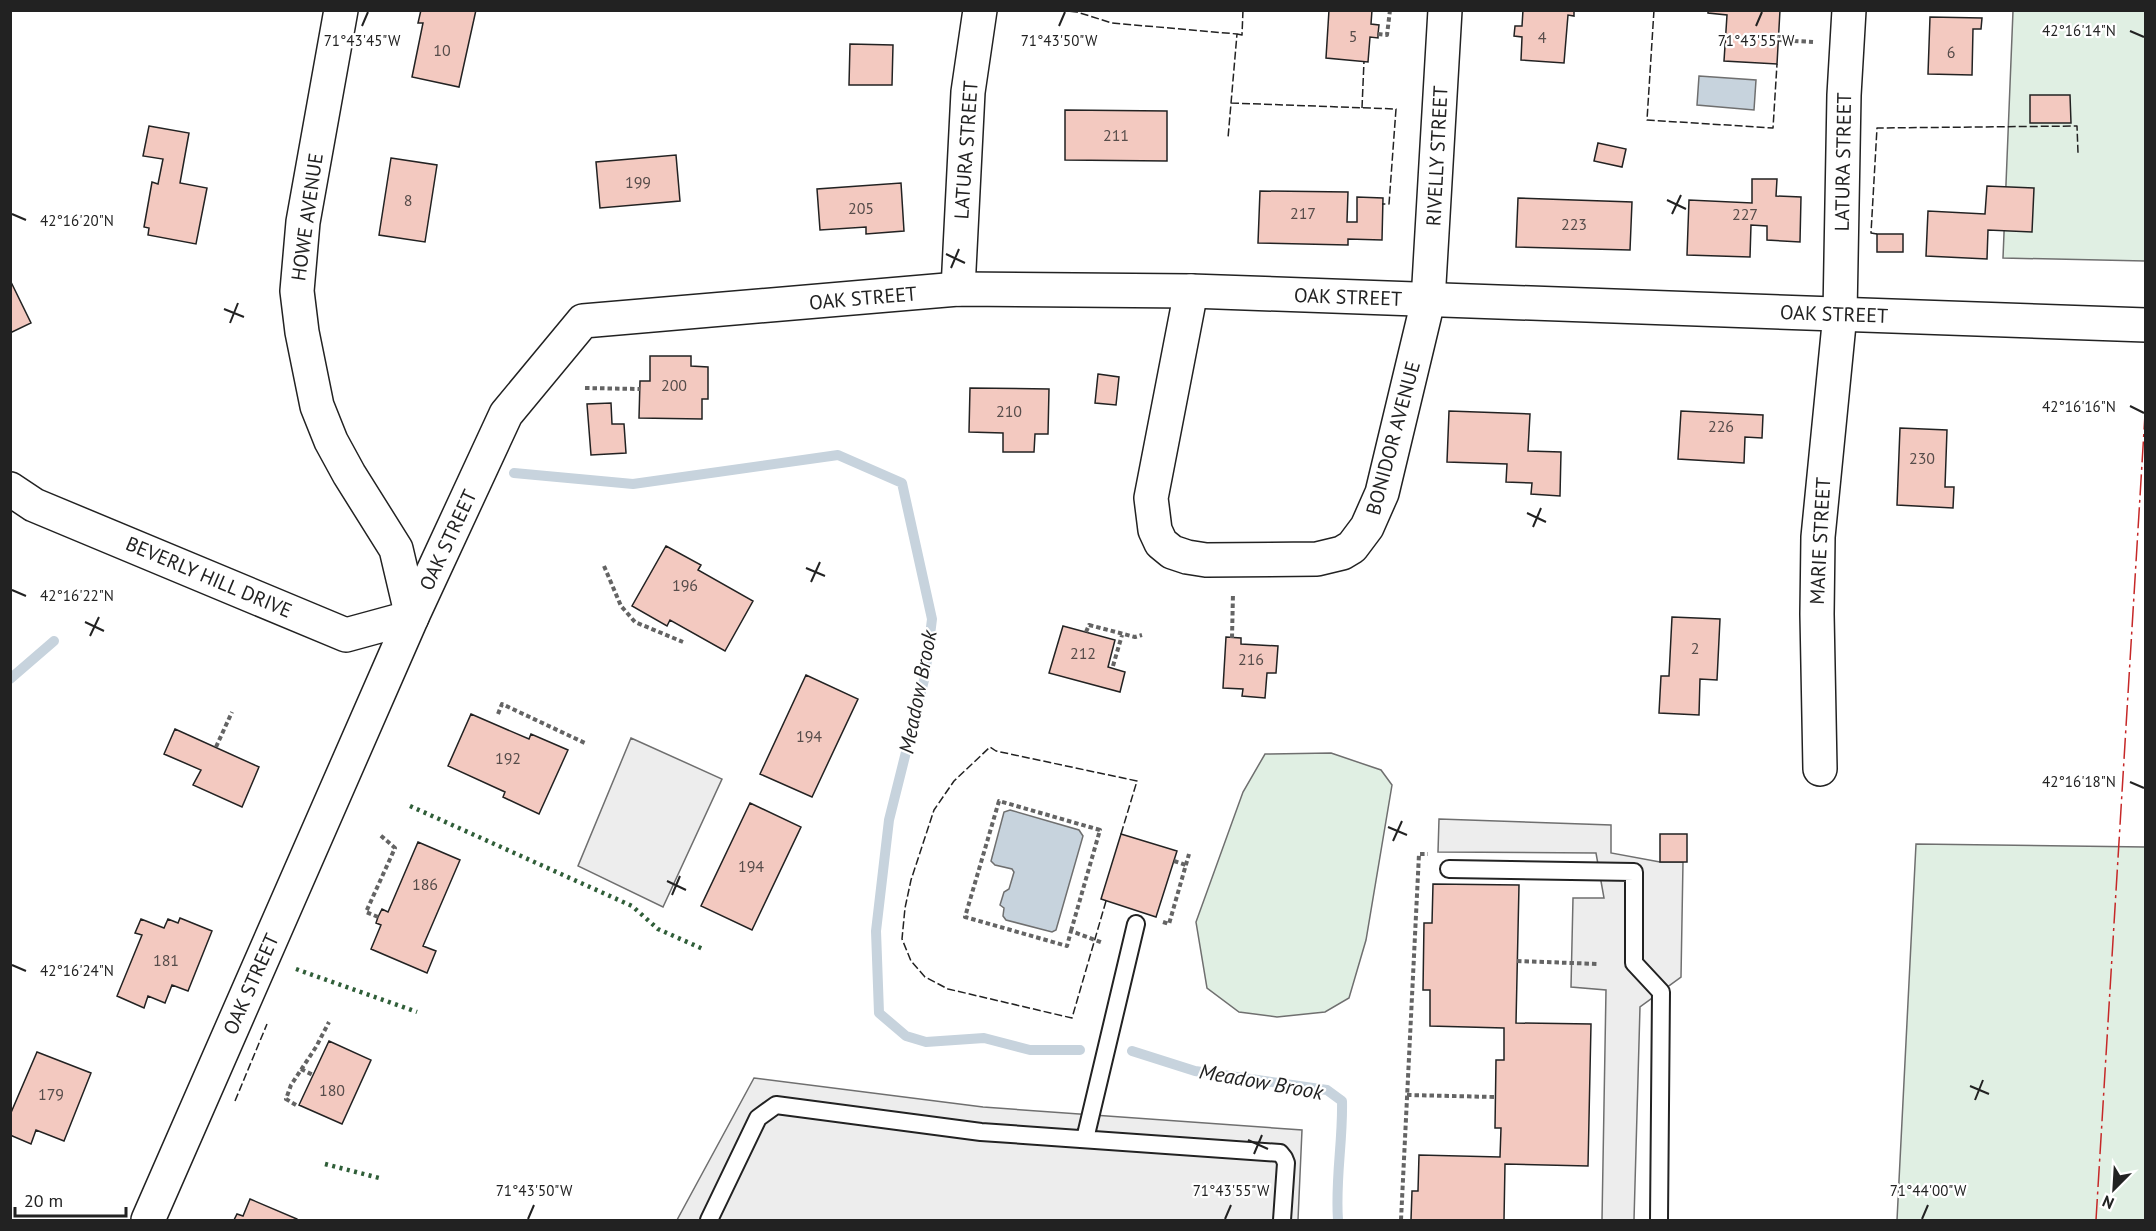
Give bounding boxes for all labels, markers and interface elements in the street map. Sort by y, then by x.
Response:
text: 42°16'14"N [2042,21,2116,40]
house number: 5 [1349,26,1357,46]
house number: 4 [1538,27,1547,47]
text: 71°43'45"W [324,31,401,50]
text: 71°43'50"W [1021,31,1098,50]
text: 71°43'55"W [1718,31,1795,50]
house number: 10 [433,40,451,60]
house number: 6 [1947,42,1955,62]
street label: LATURA STREET [948,80,984,220]
street label: RIVELLY STREET [1420,85,1454,227]
street label: LATURA STREET [1829,92,1857,232]
house number: 211 [1103,125,1129,145]
street label: HOWE AVENUE [285,151,329,283]
house number: 199 [625,172,651,192]
house number: 8 [404,190,412,210]
house number: 205 [848,198,874,218]
house number: 217 [1290,203,1316,223]
house number: 227 [1732,204,1758,224]
text: 42°16'20"N [40,211,114,230]
house number: 223 [1561,214,1587,234]
street label: OAK STREET [808,280,918,316]
street label: OAK STREET [1294,282,1402,312]
street label: OAK STREET [1780,299,1888,329]
street label: BONIDOR AVENUE [1360,358,1426,518]
house number: 200 [661,375,687,395]
text: 42°16'16"N [2042,397,2116,416]
house number: 210 [996,401,1022,421]
house number: 226 [1708,416,1734,436]
house number: 230 [1909,448,1935,468]
street label: MARIE STREET [1804,477,1836,605]
street label: OAK STREET [413,486,483,594]
street label: BEVERLY HILL DRIVE [122,530,296,624]
house number: 196 [672,575,698,595]
text: 42°16'22"N [40,586,114,605]
water label: Meadow Brook [892,626,943,756]
house number: 2 [1691,638,1699,658]
house number: 212 [1070,643,1096,663]
house number: 216 [1238,649,1264,669]
house number: 194 [796,726,822,746]
house number: 192 [495,748,521,768]
text: 42°16'18"N [2042,772,2116,791]
house number: 194 [738,856,764,876]
house number: 186 [412,874,438,894]
street label: OAK STREET [217,929,285,1039]
house number: 181 [153,950,179,970]
text: 42°16'24"N [40,961,114,980]
water label: Meadow Brook [1197,1057,1327,1106]
house number: 180 [319,1080,345,1100]
house number: 179 [38,1084,64,1104]
north arrow [2084,1159,2144,1219]
scale bar [15,1180,126,1218]
text: 71°43'50"W [496,1181,573,1200]
text: 71°43'55"W [1193,1181,1270,1200]
text: 71°44'00"W [1890,1181,1967,1200]
text: 20 m [24,1189,63,1212]
text: N [2099,1191,2117,1214]

